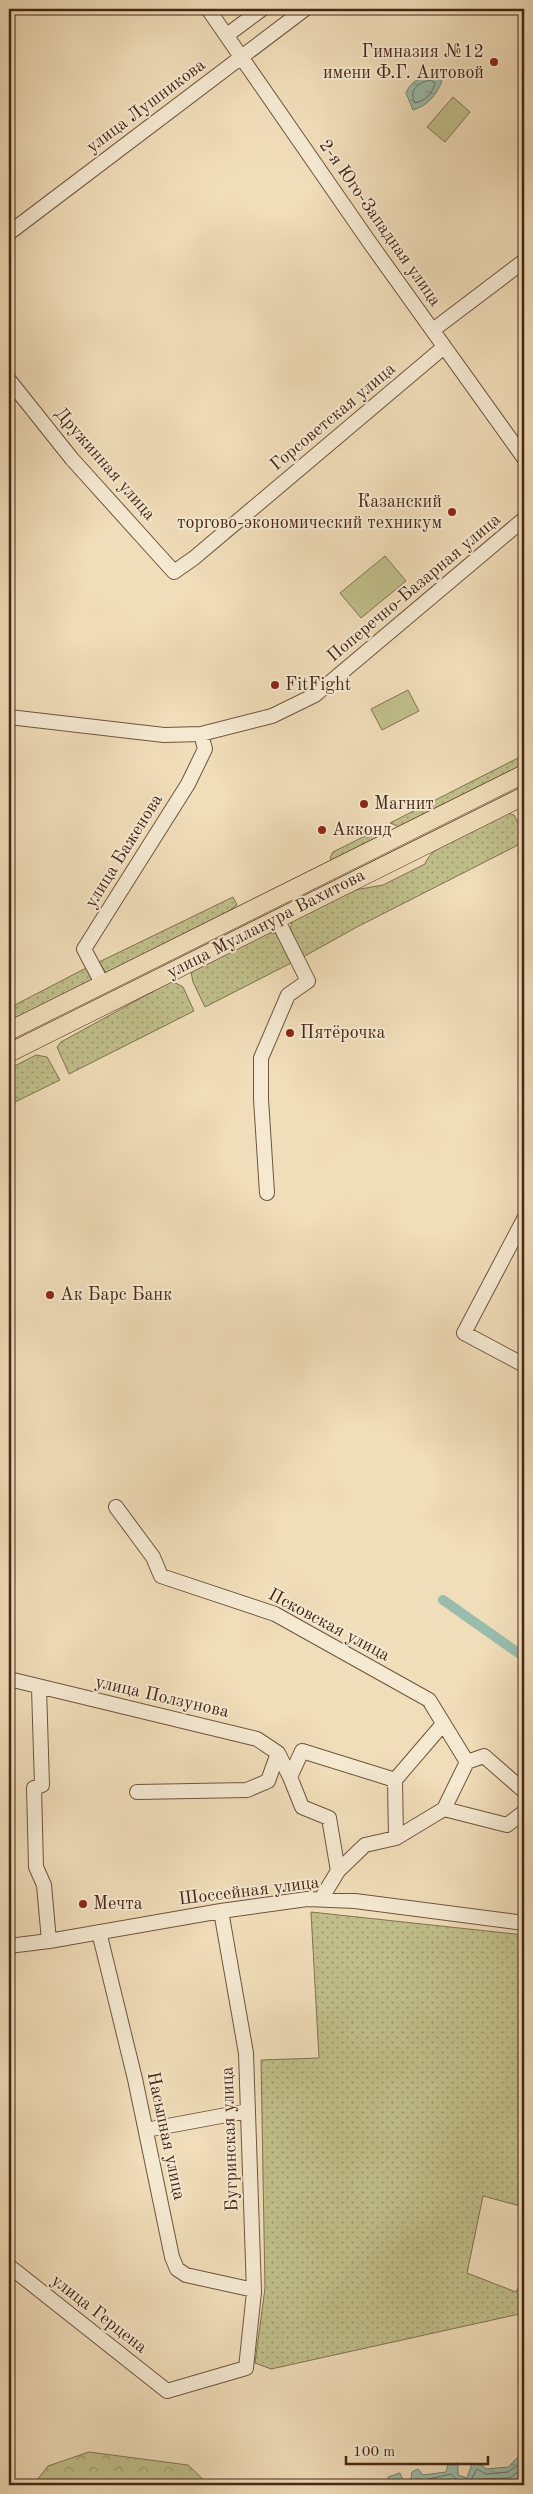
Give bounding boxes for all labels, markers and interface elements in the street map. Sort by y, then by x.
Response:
place label: Гимназия №12 имени Ф.Г. Аитовой [323,43,484,82]
street label: улица Лушникова [83,56,209,156]
marker: Гимназия №12 имени Ф.Г. Аитовой [488,56,500,68]
street label: 2-я Юго-Западная улица [316,136,444,310]
street label: Горсоветская улица [267,360,399,474]
street label: Дружинная улица [51,404,159,524]
place label: Казанский торгово-экономический техникум [177,493,442,532]
marker: Казанский торгово-экономический техникум [446,506,458,518]
street label: Поперечно-Базарная улица [324,510,504,666]
place label: FitFight [285,676,351,694]
marker: FitFight [269,679,281,691]
street label: улица Баженова [82,791,166,911]
place label: Магнит [374,795,434,813]
marker: Магнит [358,798,370,810]
place label: Акконд [332,821,392,839]
marker: Акконд [316,824,328,836]
street label: улица Мулланура Вахитова [164,866,368,982]
place label: Пятёрочка [300,1024,386,1042]
marker: Пятёрочка [284,1027,296,1039]
place label: Ак Барс Банк [60,1286,172,1304]
marker: Ак Барс Банк [44,1289,56,1301]
street label: Псковская улица [265,1585,393,1665]
street label: улица Ползунова [93,1673,231,1721]
street label: Шоссейная улица [178,1873,320,1909]
place label: Мечта [93,1895,143,1913]
marker: Мечта [77,1898,89,1910]
street label: Бугринская улица [218,2066,242,2212]
street label: Насыпная улица [144,2070,188,2202]
street label: улица Герцена [48,2271,150,2357]
scale bar [346,2434,488,2466]
text: 100 m [353,2445,395,2460]

